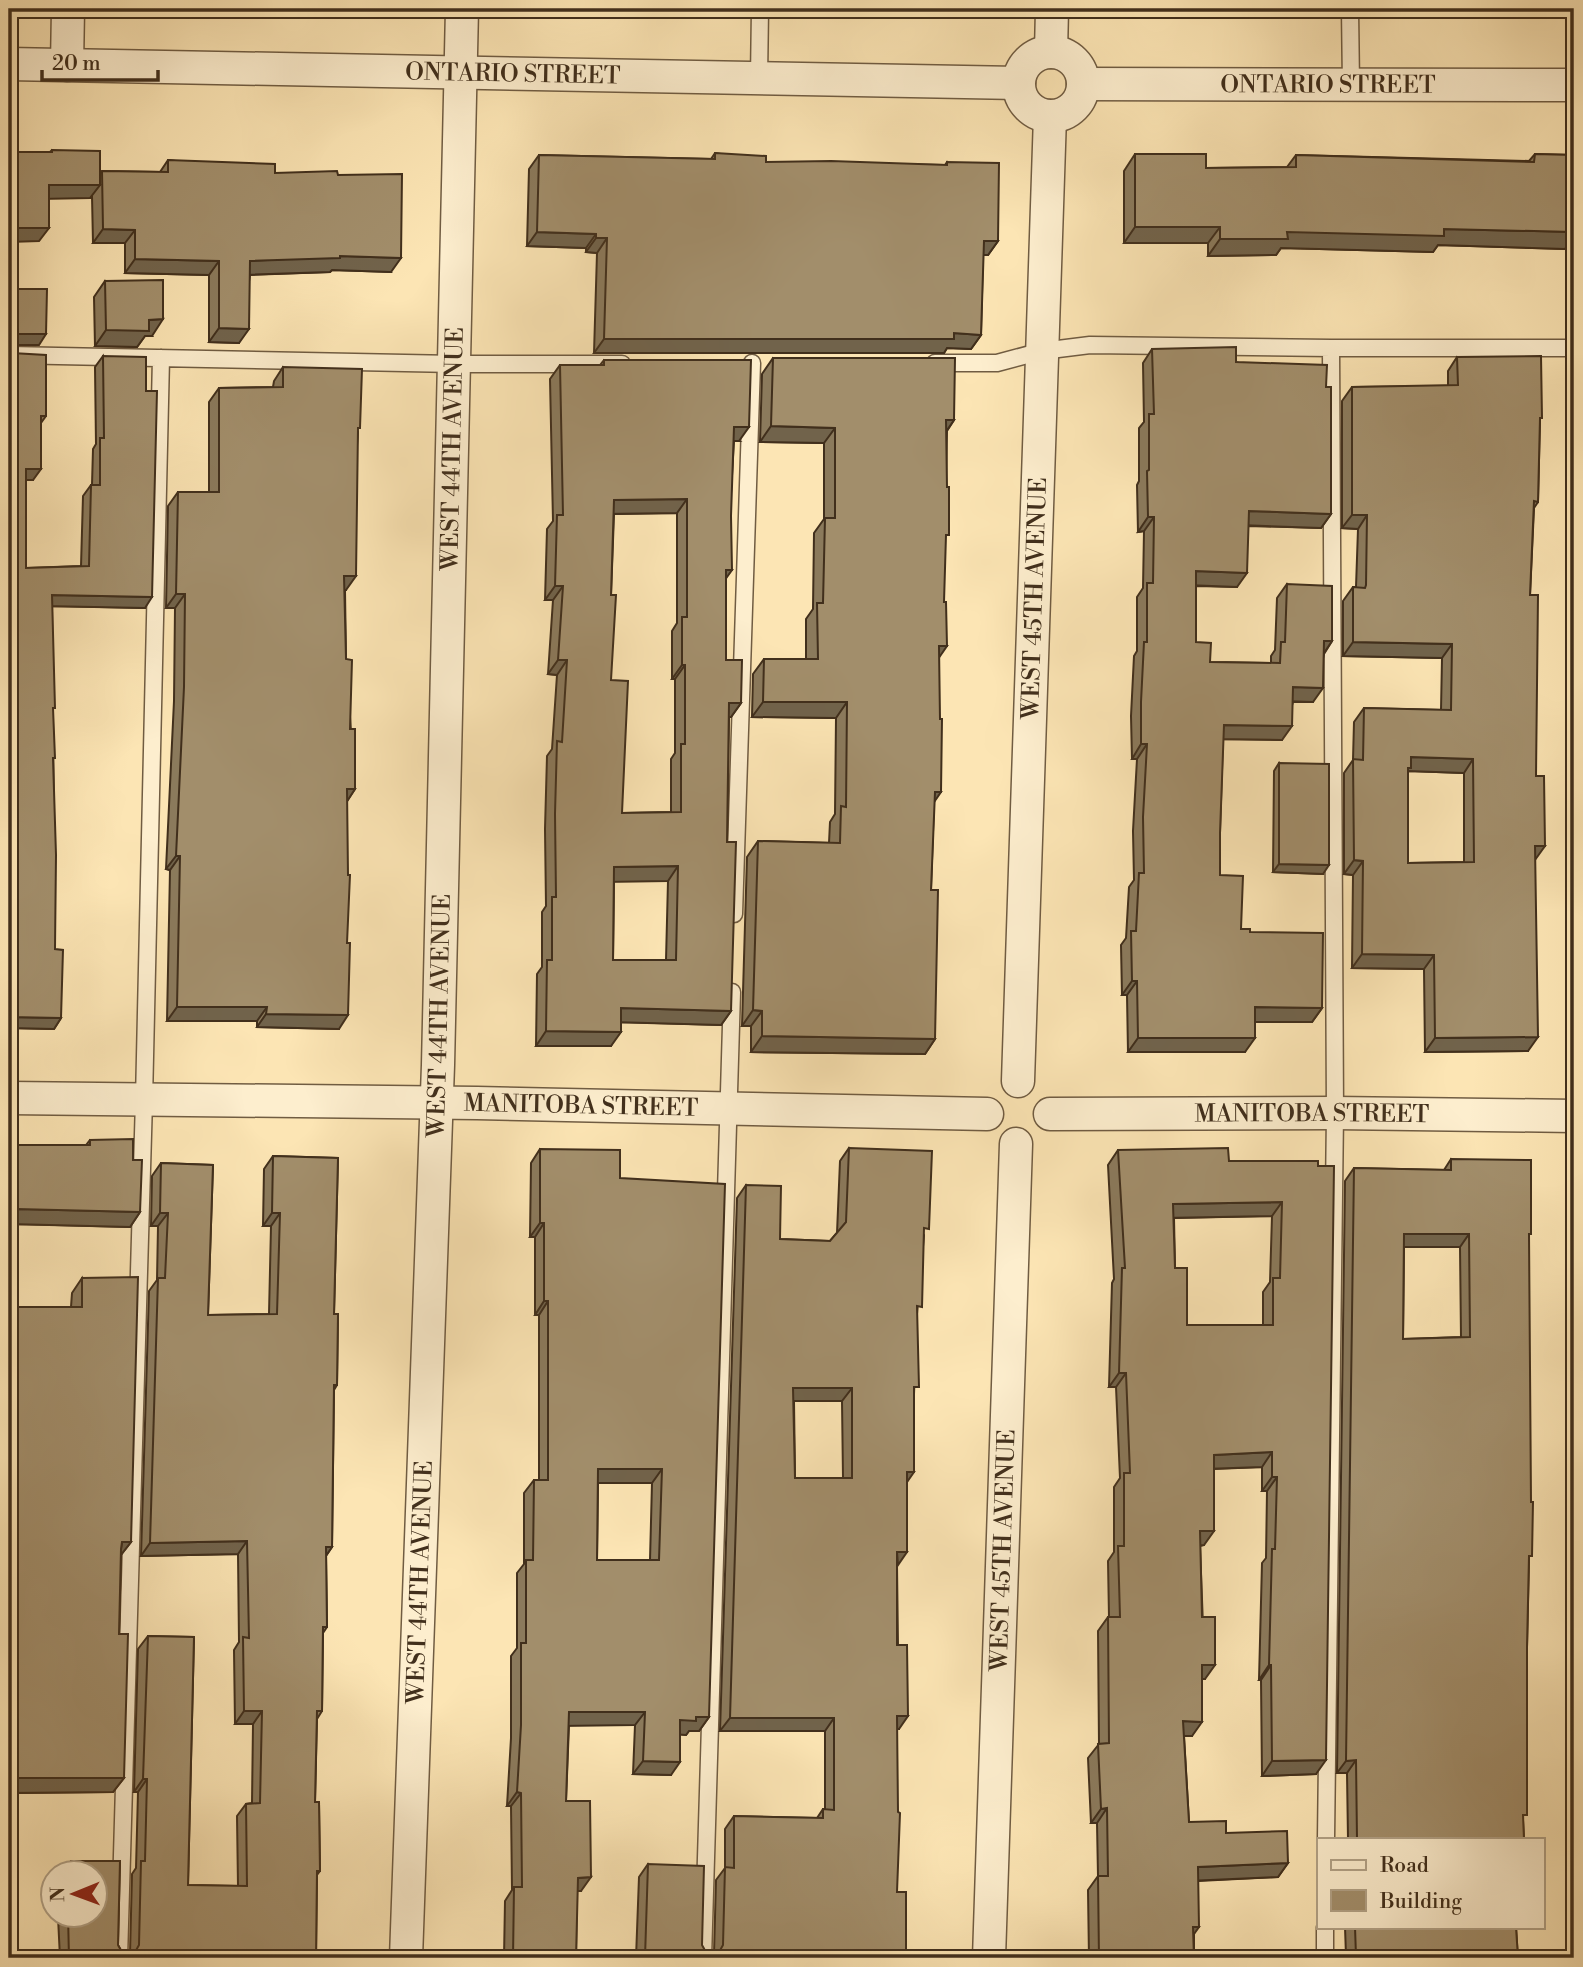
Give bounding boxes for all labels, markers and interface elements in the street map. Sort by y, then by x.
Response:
scale bar [42,38,158,82]
text: 20 m [52,51,101,77]
street label: ONTARIO STREET [405,57,621,92]
street label: ONTARIO STREET [1220,70,1436,101]
street label: WEST 44TH AVENUE [435,327,471,572]
street label: WEST 45TH AVENUE [1016,477,1054,721]
street label: WEST 44TH AVENUE [421,893,458,1139]
street label: MANITOBA STREET [463,1089,699,1124]
street label: MANITOBA STREET [1195,1099,1430,1130]
street label: WEST 45TH AVENUE [984,1429,1023,1673]
street label: WEST 44TH AVENUE [401,1460,440,1706]
legend [1317,1838,1544,1928]
text: Road [1380,1853,1429,1879]
north arrow [38,1858,108,1928]
text: N [46,1887,70,1902]
text: Building [1379,1889,1462,1915]

